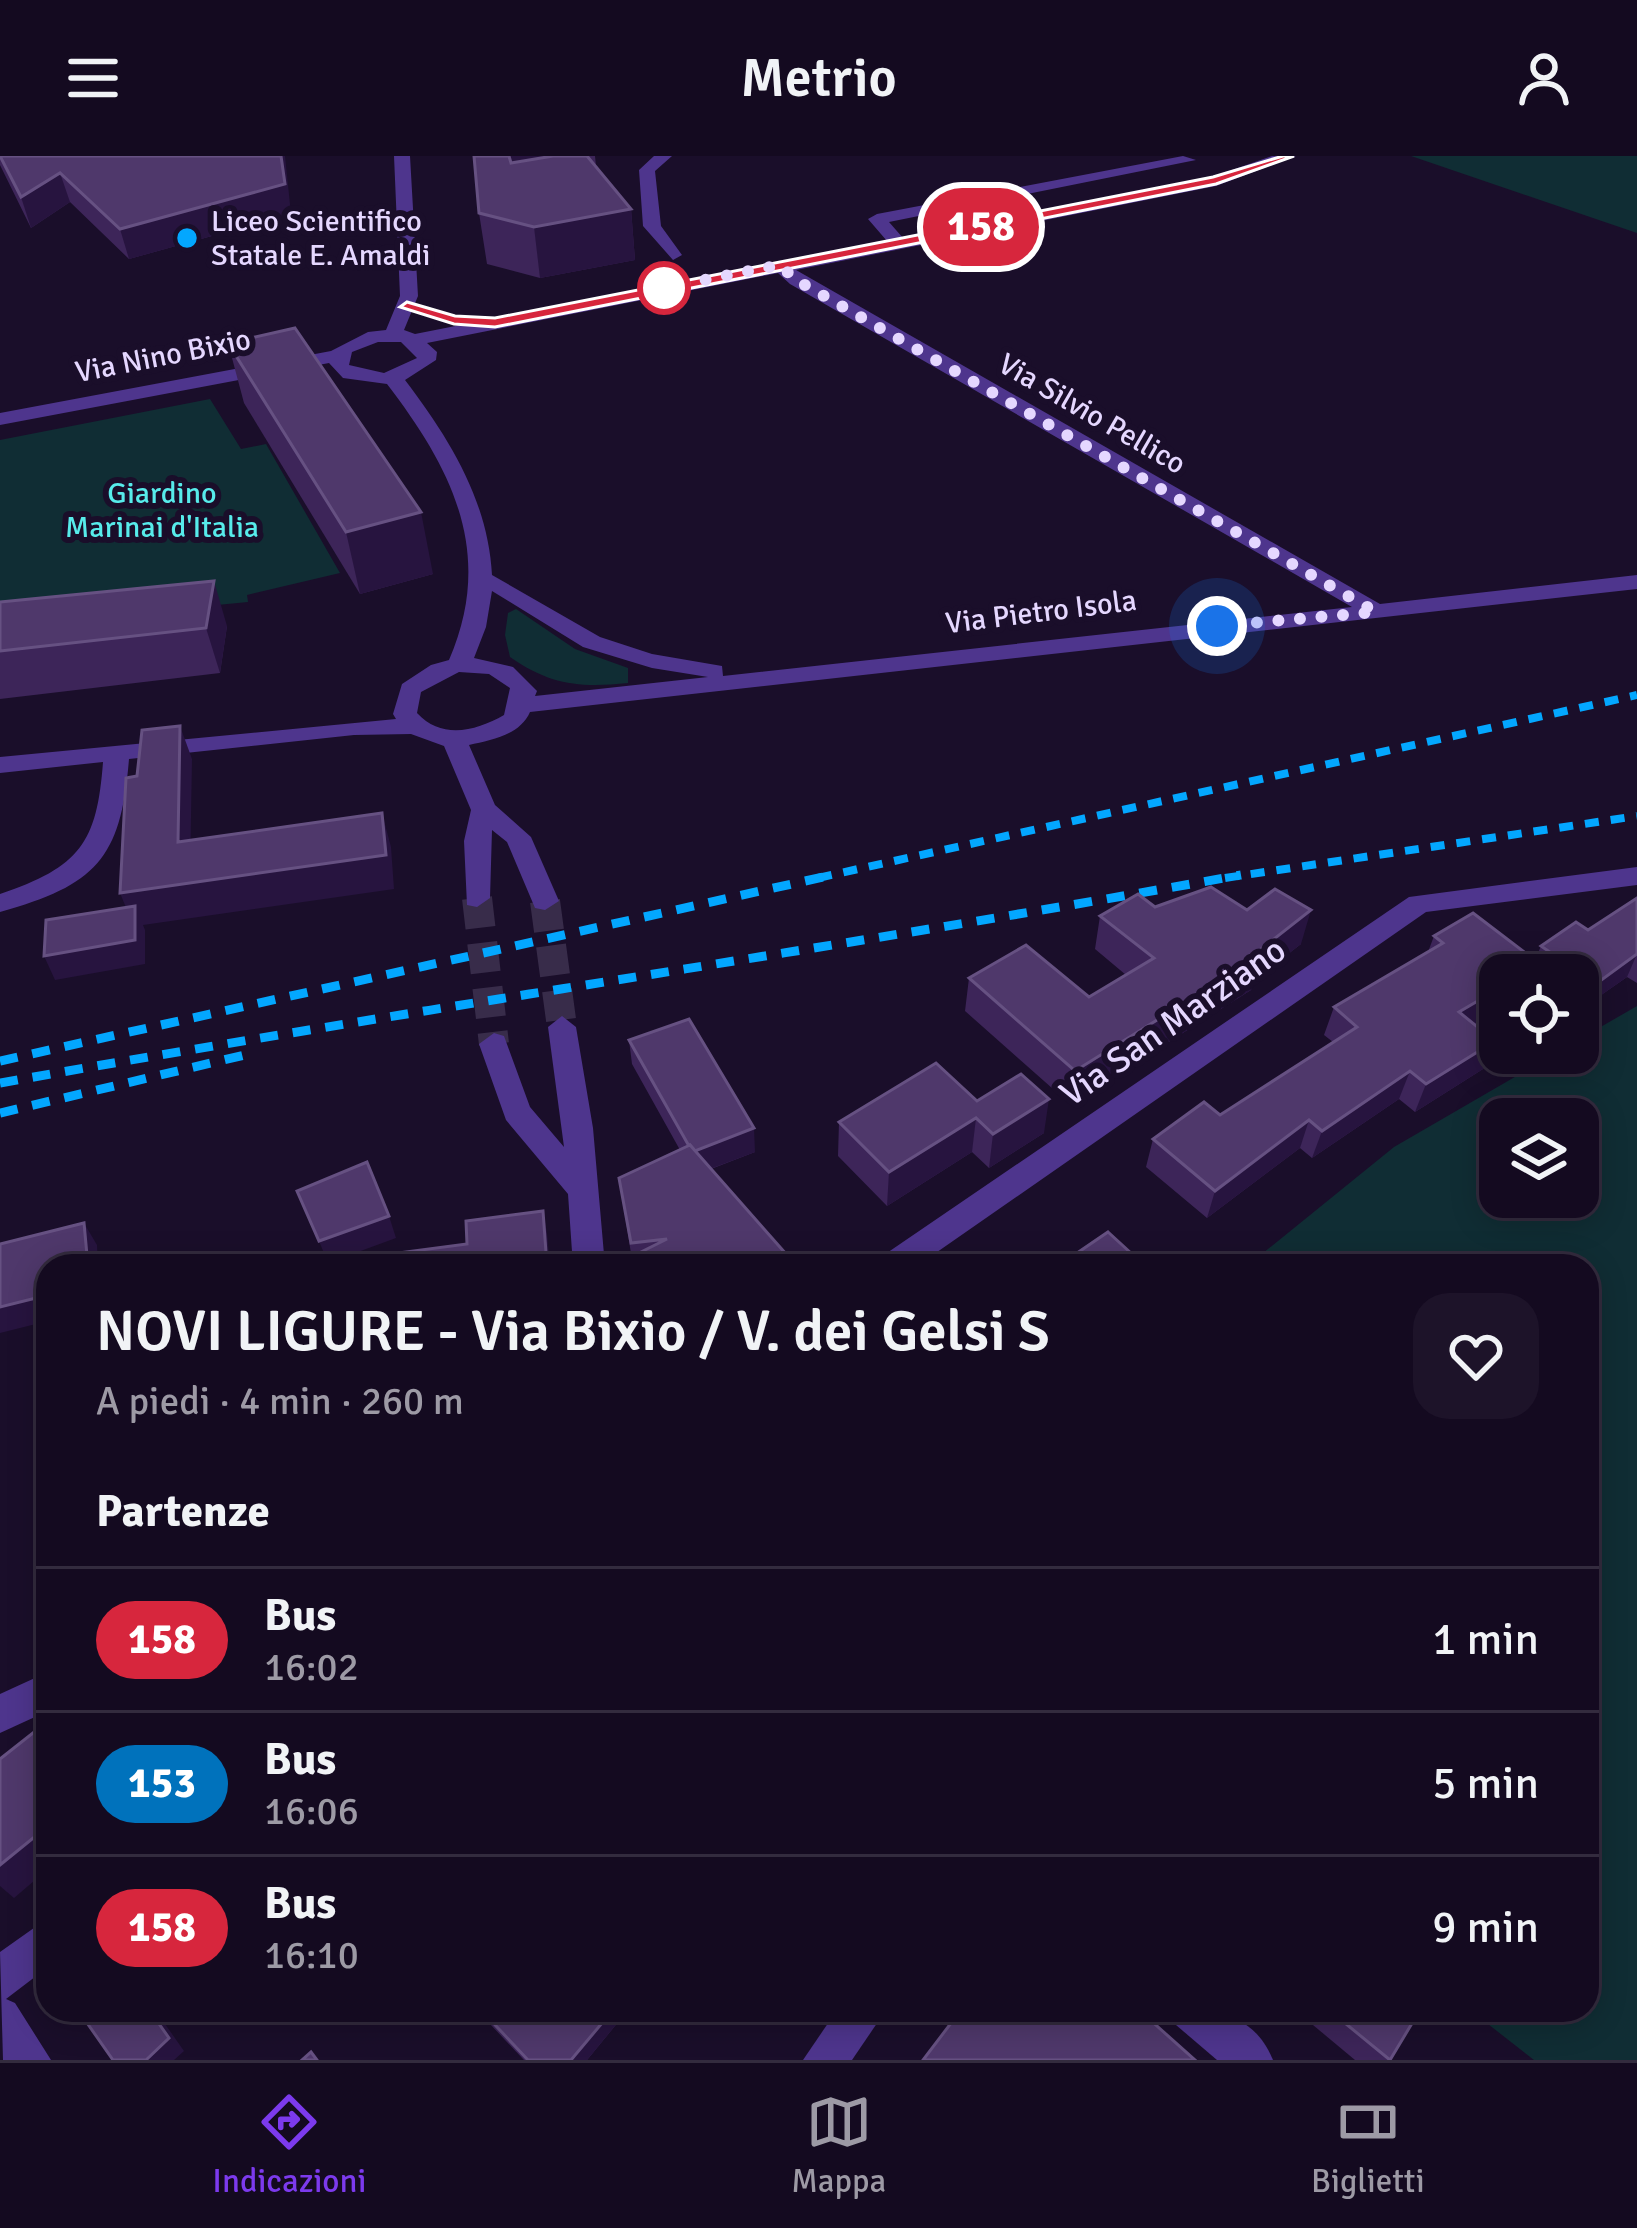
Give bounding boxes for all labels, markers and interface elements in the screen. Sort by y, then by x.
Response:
icon: menu [60,45,126,111]
text: Metrio [740,45,897,112]
icon: person [1511,45,1577,111]
line badge: 158 [912,188,1050,266]
text: 158 [947,201,1015,252]
place label: Liceo Scientifico Statale E. Amaldi [211,203,430,274]
marker: Liceo Scientifico Statale E. Amaldi [174,225,200,251]
unlabelled marker [639,263,689,313]
street label: Via Nino Bixio [72,321,254,391]
street label: Via Silvio Pellico [992,345,1192,483]
park label: Giardino Marinai d'Italia [65,475,259,546]
street label: Via Pietro Isola [943,582,1139,642]
your location [1187,596,1247,656]
street label: Via San Marziano [1051,927,1295,1117]
map controls [1479,954,1599,1218]
button: locate [1479,954,1599,1074]
button: layers [1479,1098,1599,1218]
button: heart [1413,1293,1539,1419]
text: NOVI LIGURE - Via Bixio / V. dei Gelsi S [96,1296,1050,1367]
text: A piedi · 4 min · 260 m [96,1377,464,1425]
text: Partenze [96,1484,270,1539]
text: Bus [264,1588,336,1643]
text: 1 min [1432,1612,1539,1667]
text: 158 [128,1614,196,1665]
text: 16:02 [264,1643,359,1691]
text: Bus [264,1732,336,1787]
text: 5 min [1432,1756,1539,1811]
text: 153 [128,1758,196,1809]
text: 16:06 [264,1787,359,1835]
text: Bus [264,1876,336,1931]
text: 9 min [1432,1900,1539,1955]
text: 158 [128,1902,196,1953]
text: 16:10 [264,1931,359,1979]
tab: Indicazioni [212,2089,366,2202]
tab: Mappa [791,2089,886,2202]
tab: Biglietti [1311,2089,1425,2202]

